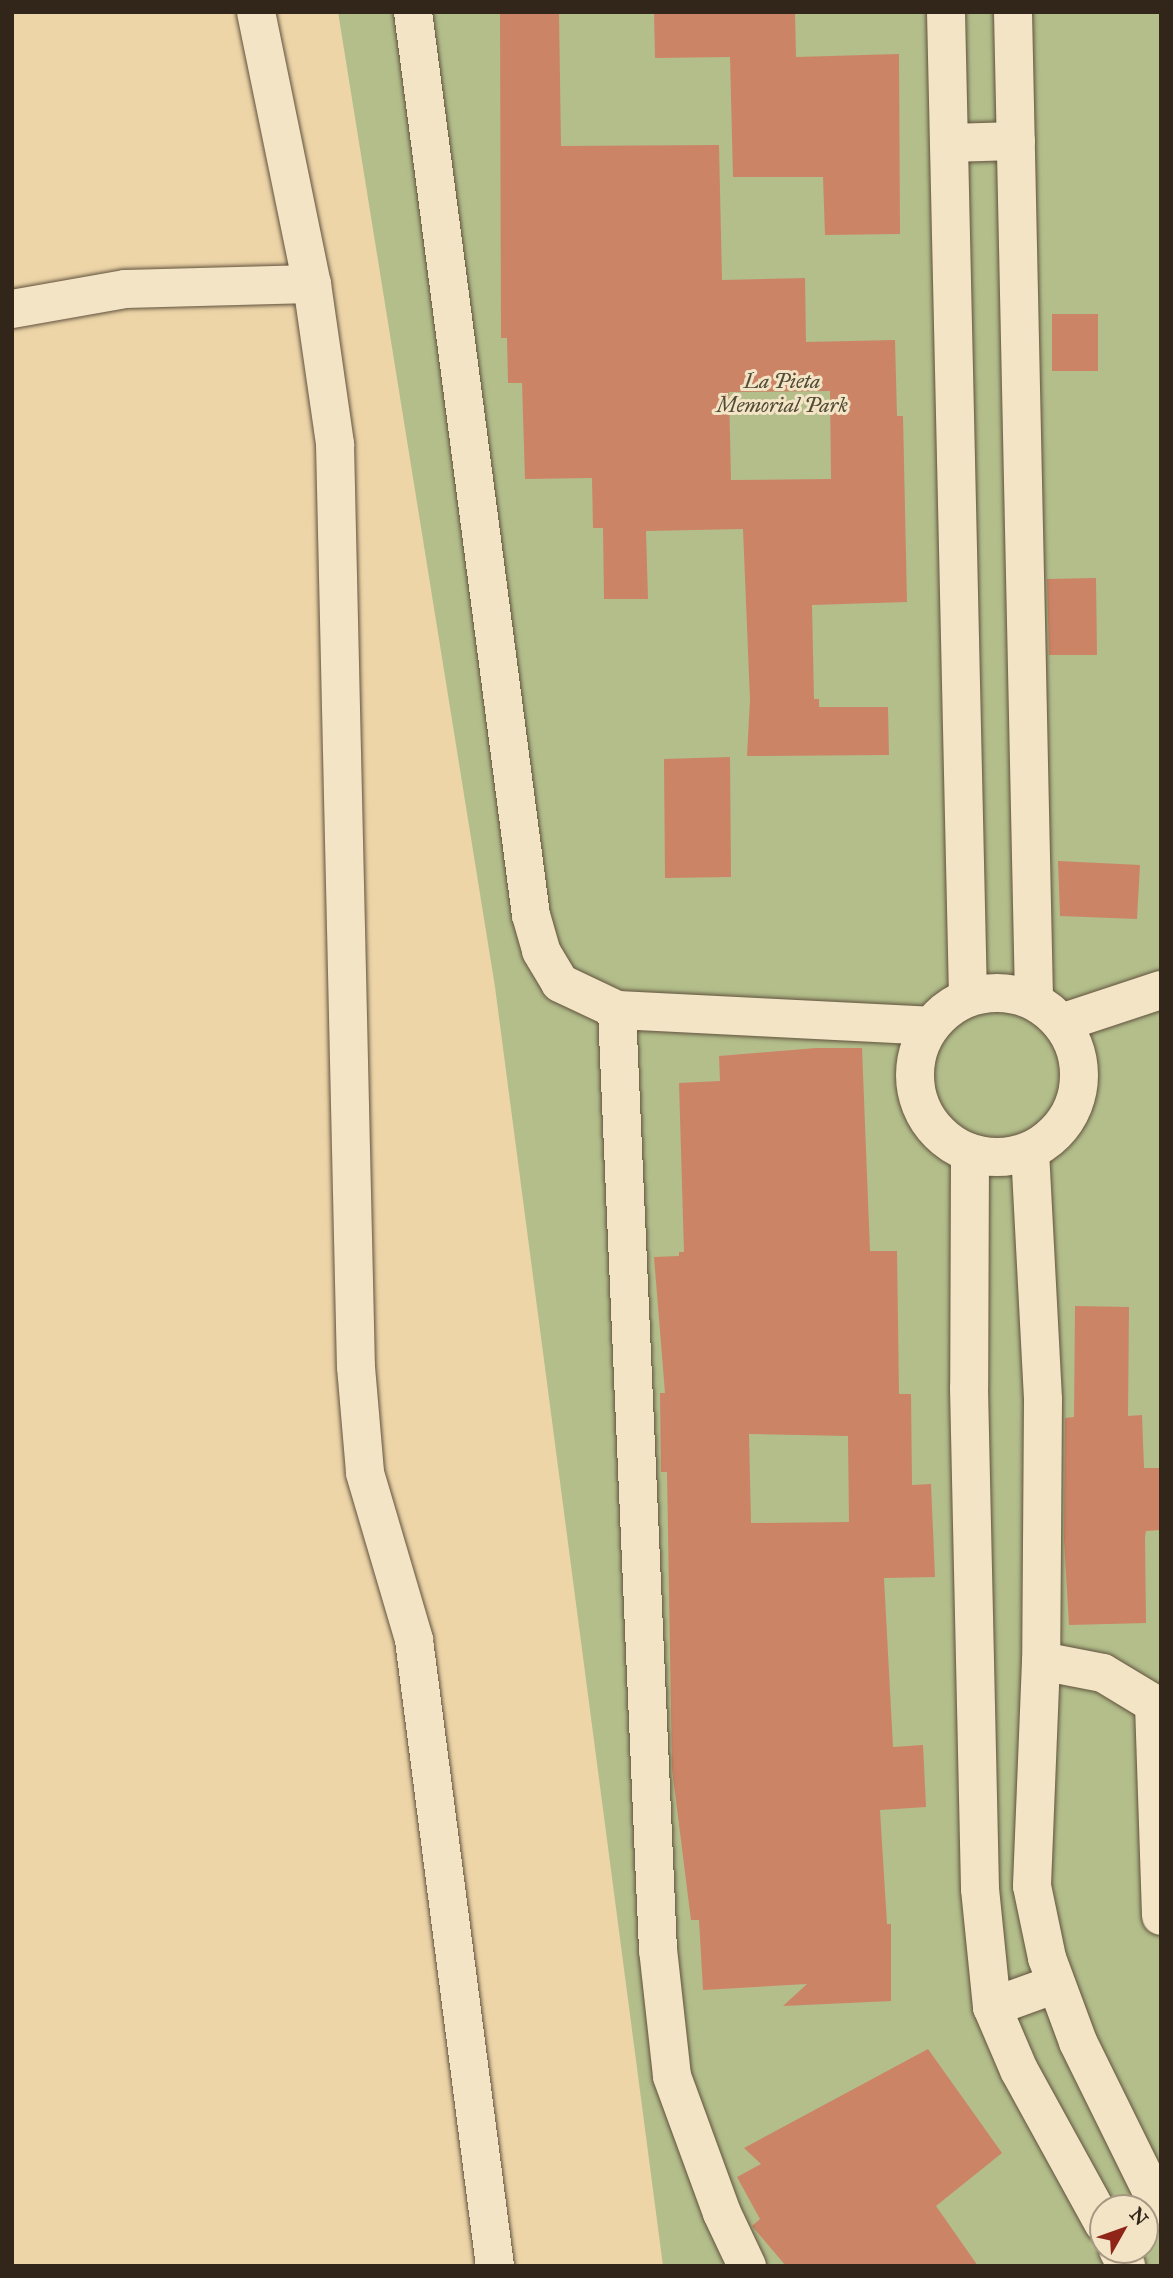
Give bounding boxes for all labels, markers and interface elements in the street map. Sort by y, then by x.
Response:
park label: La Pieta Memorial Park [716,368,848,418]
north arrow [1089,2194,1159,2264]
text: N [1125,2203,1153,2230]

